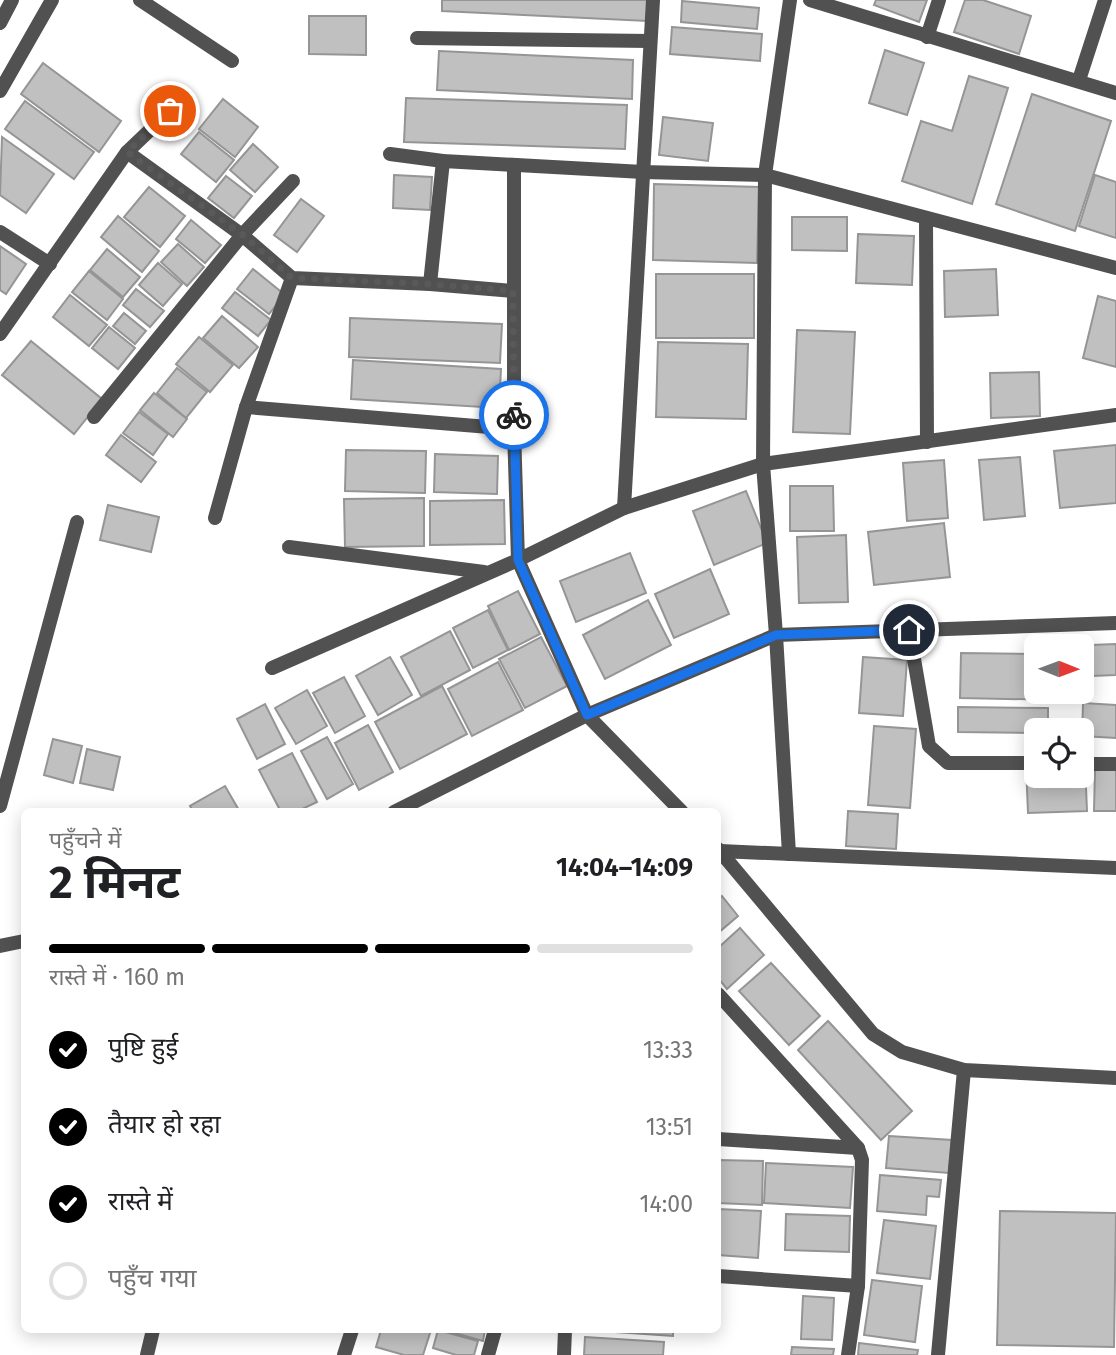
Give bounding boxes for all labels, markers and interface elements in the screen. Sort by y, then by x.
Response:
pin [140,81,200,141]
icon: bag [151,92,189,130]
courier [479,380,549,450]
icon: bike [495,396,533,434]
pin [879,600,939,660]
icon: home [890,611,928,649]
north arrow [1024,634,1094,704]
map controls [1024,634,1094,788]
button: locate [1024,718,1094,788]
text: पहुँचने में [49,826,122,854]
text: 14:04–14:09 [556,852,693,883]
text: 2 मिनट [49,855,180,910]
text: रास्ते में · 160 m [49,963,185,991]
icon: check [49,1031,87,1069]
text: पुष्टि हुई [108,1032,178,1063]
text: 13:33 [643,1036,693,1064]
icon: check [49,1108,87,1146]
text: तैयार हो रहा [108,1109,221,1140]
text: 13:51 [646,1113,693,1141]
icon: check [49,1185,87,1223]
text: रास्ते में [108,1186,173,1217]
text: 14:00 [640,1190,693,1218]
text: पहुँच गया [108,1263,196,1294]

